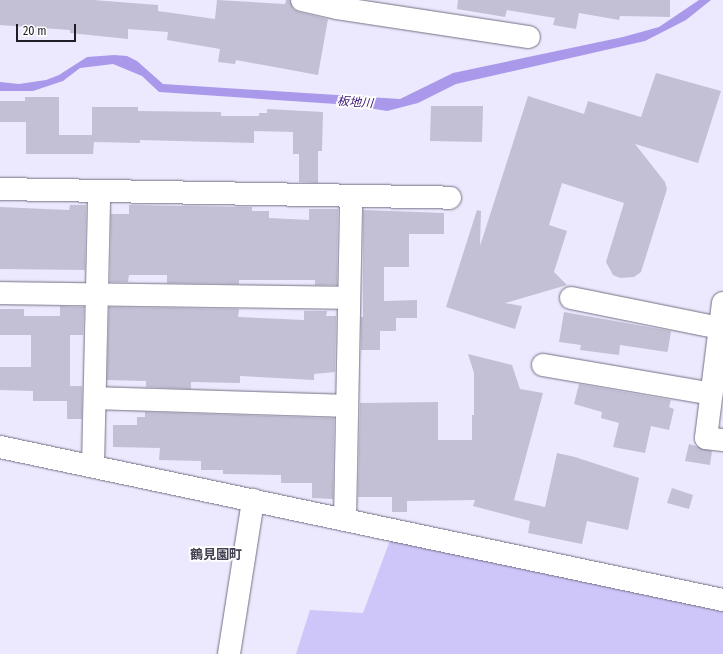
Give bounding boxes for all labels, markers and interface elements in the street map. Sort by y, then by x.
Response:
scale bar [18,16,78,42]
text: 20 m [23,24,47,38]
water label: 板地川 [337,95,373,111]
district label: 鶴見園町 [190,547,242,563]

